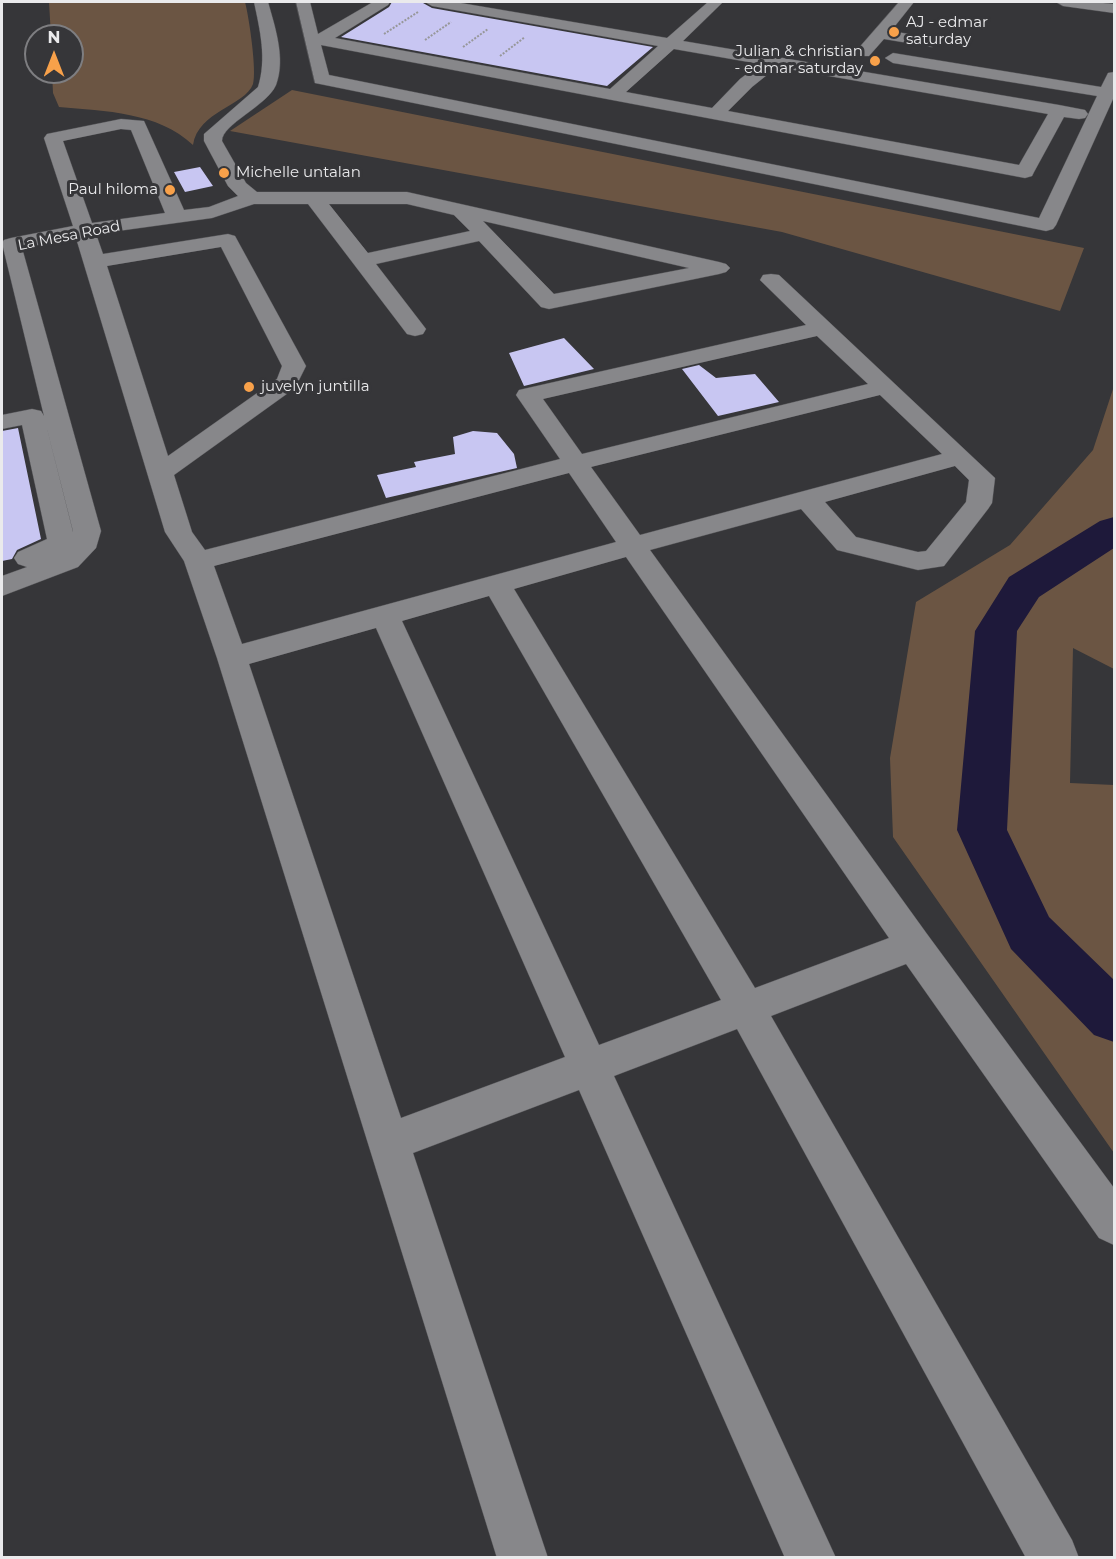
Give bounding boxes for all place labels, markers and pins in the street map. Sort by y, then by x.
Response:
place label: AJ - edmar saturday [906,14,988,49]
marker: AJ - edmar saturday [887,25,901,39]
place label: Julian & christian - edmar saturday [734,43,863,78]
marker: Julian & christian - edmar saturday [868,54,882,68]
place label: Michelle untalan [236,164,361,182]
marker: Michelle untalan [217,166,231,180]
place label: Paul hiloma [68,181,158,199]
marker: Paul hiloma [163,183,177,197]
place label: juvelyn juntilla [261,378,370,396]
marker: juvelyn juntilla [242,380,256,394]

